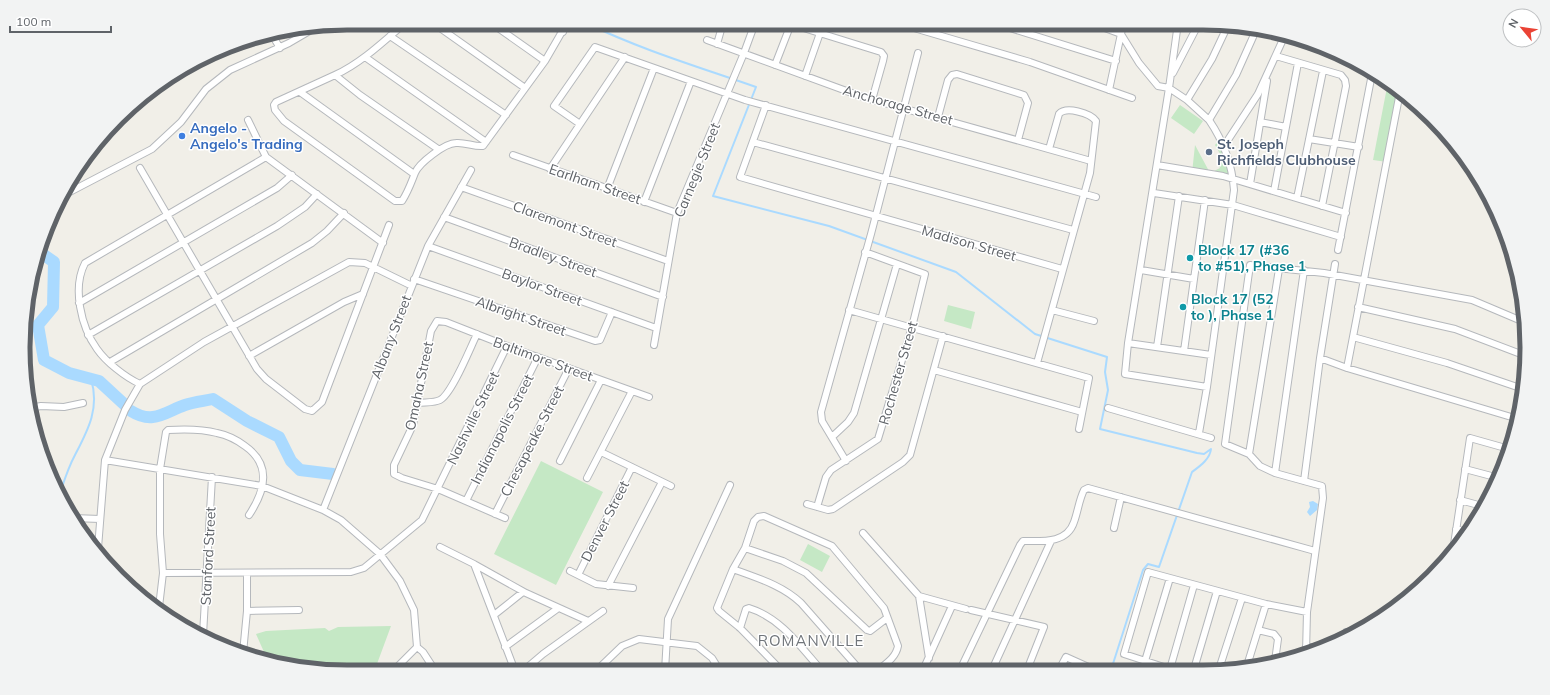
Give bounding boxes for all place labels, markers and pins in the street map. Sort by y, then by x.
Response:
place label: Angelo - Angelo's Trading [190,119,303,153]
marker: Angelo - Angelo's Trading [177,131,187,141]
place label: St. Joseph Richfields Clubhouse [1217,135,1356,169]
marker: St. Joseph Richfields Clubhouse [1204,147,1214,157]
place label: Block 17 (#36 to #51), Phase 1 [1198,241,1306,275]
marker: Block 17 (#36 to #51), Phase 1 [1185,253,1195,263]
place label: Block 17 (52 to ), Phase 1 [1191,290,1274,324]
marker: Block 17 (52 to ), Phase 1 [1178,302,1188,312]

